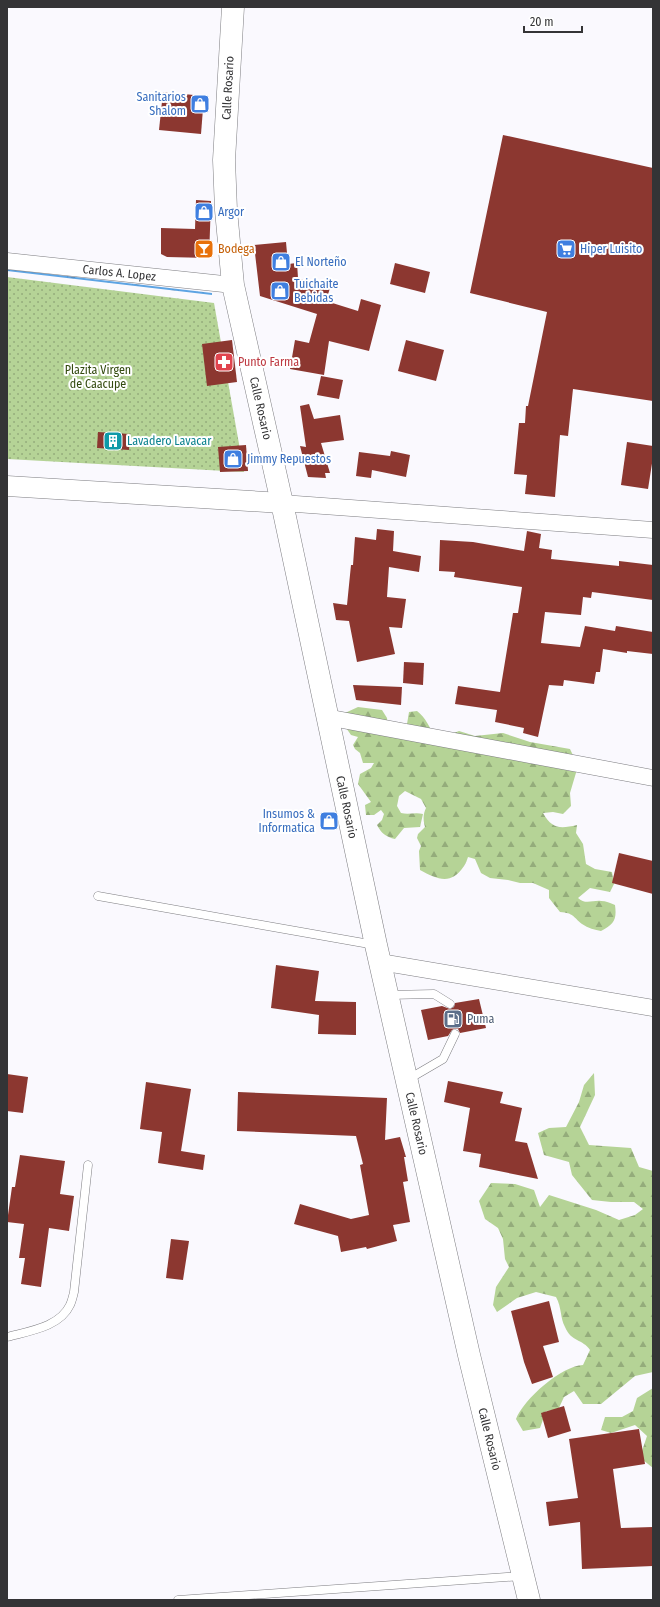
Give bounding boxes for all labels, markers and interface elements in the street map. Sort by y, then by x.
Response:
scale bar [524,8,582,34]
text: 20 m [530,15,554,29]
street label: Calle Rosario [219,56,237,120]
place label: Sanitarios Shalom [136,90,186,118]
shop icon: Sanitarios Shalom [189,93,211,115]
shop icon: Argor [193,201,215,223]
place label: Argor [218,205,245,219]
bar icon: Bodega [193,238,215,260]
supermarket icon: Hiper Luisito [555,238,577,260]
place label: Bodega [218,242,255,256]
place label: Hiper Luisito [580,242,642,256]
shop icon: El Norteño [270,251,292,273]
place label: El Norteño [295,255,347,269]
street label: Carlos A. Lopez [82,262,157,284]
place label: Tuichaite Bebidas [294,277,338,305]
shop icon: Tuichaite Bebidas [269,280,291,302]
pharmacy icon: Punto Farma [213,351,235,373]
place label: Punto Farma [238,355,299,369]
park label: Plazita Virgen de Caacupe [65,363,131,391]
street label: Calle Rosario [247,376,275,441]
building icon: Lavadero Lavacar [102,430,124,452]
place label: Lavadero Lavacar [127,434,212,448]
shop icon: Jimmy Repuestos [222,448,244,470]
place label: Jimmy Repuestos [247,452,331,466]
street label: Calle Rosario [333,774,360,840]
place label: Insumos & Informatica [259,807,315,835]
shop icon: Insumos & Informatica [318,810,340,832]
fuel station icon: Puma [442,1008,464,1030]
place label: Puma [467,1012,494,1026]
street label: Calle Rosario [403,1091,430,1156]
street label: Calle Rosario [475,1406,504,1472]

